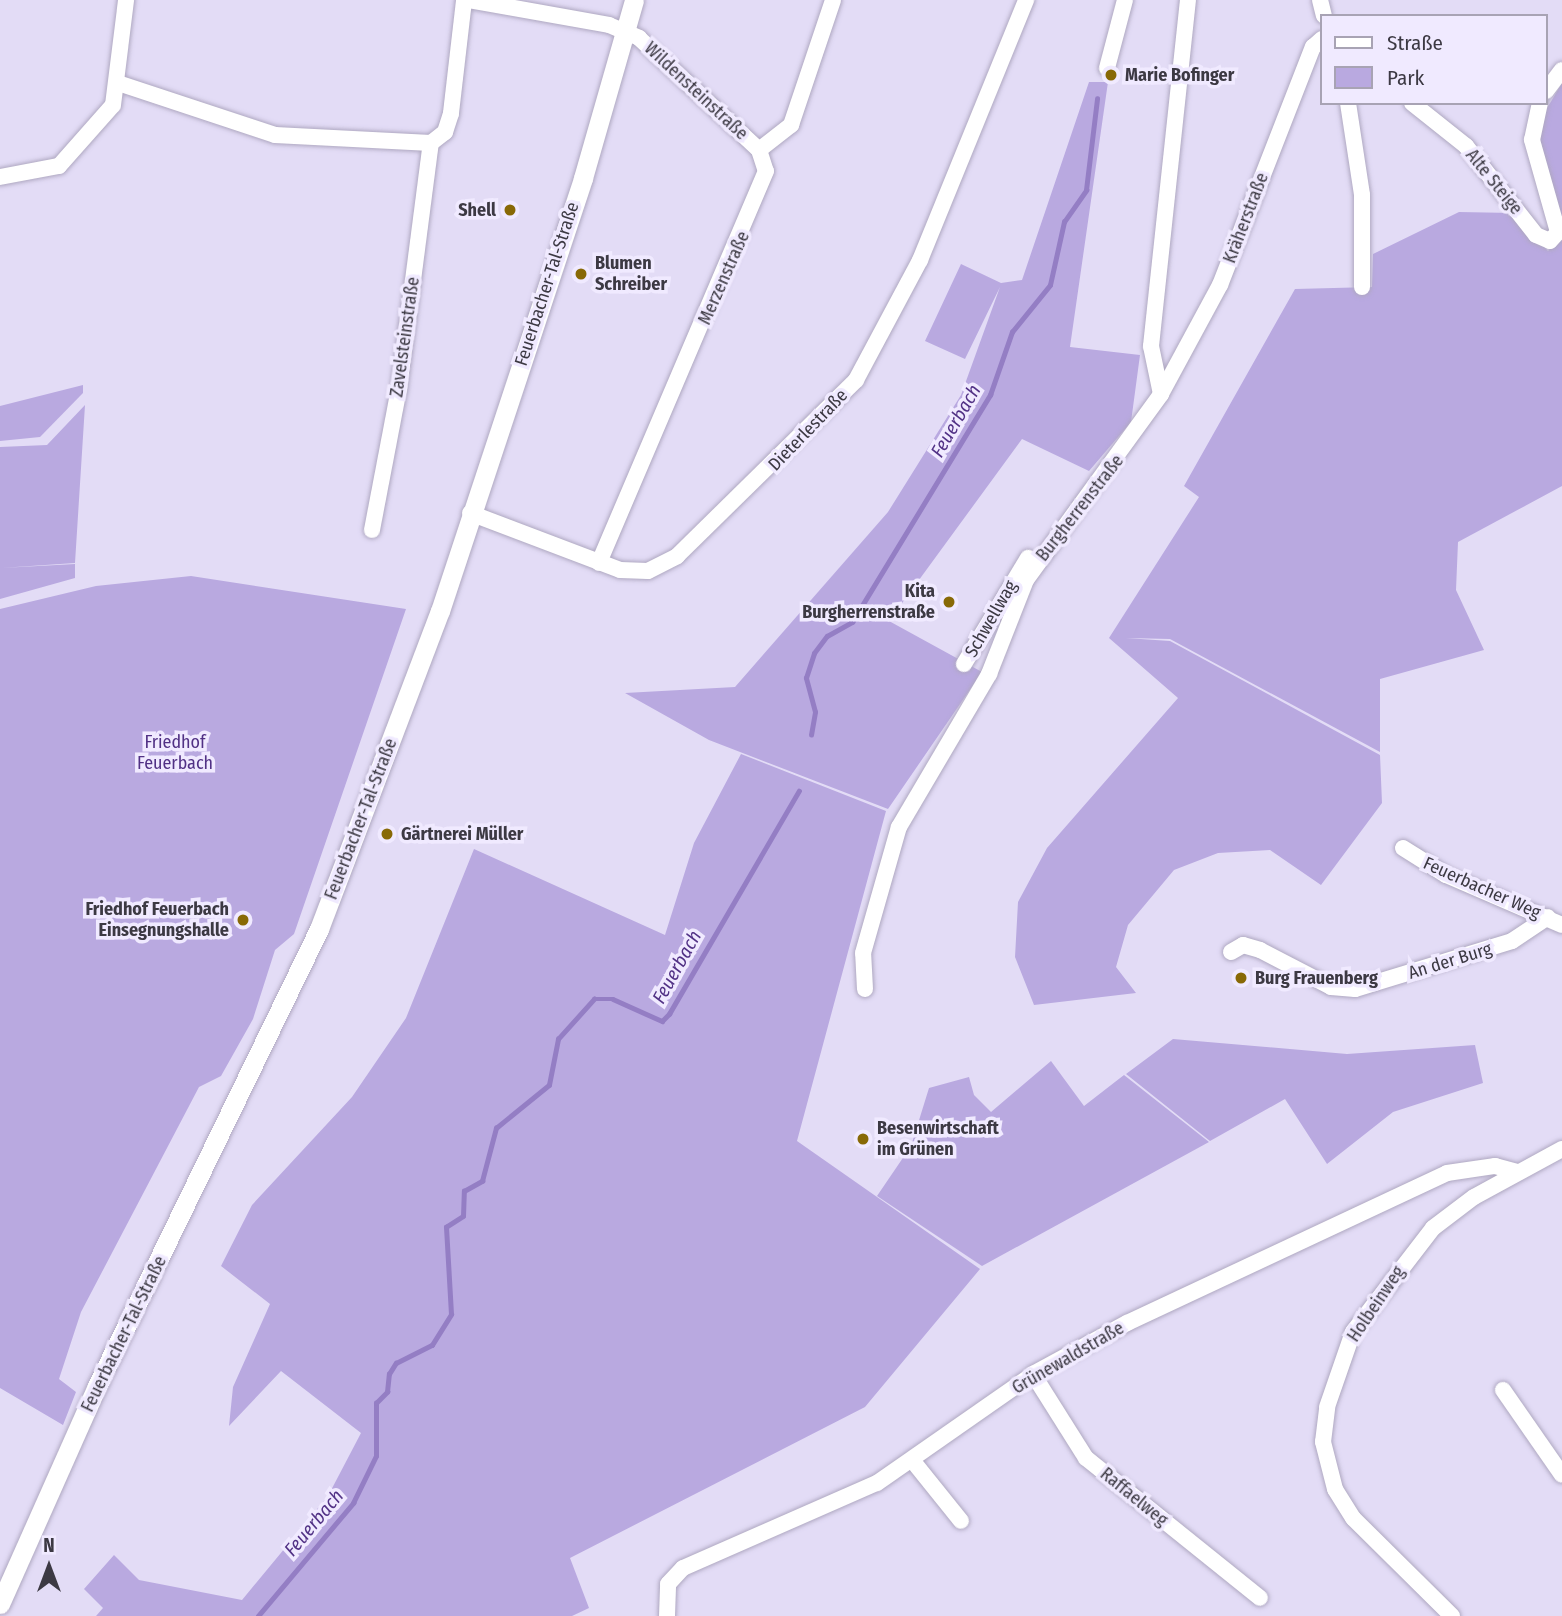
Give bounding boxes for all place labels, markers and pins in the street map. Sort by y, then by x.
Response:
place label: Marie Bofinger [1125,64,1234,86]
marker: Marie Bofinger [1103,67,1119,83]
place label: Shell [458,199,496,221]
marker: Shell [502,202,518,218]
place label: Blumen Schreiber [595,253,667,296]
marker: Blumen Schreiber [573,266,589,282]
place label: Kita Burgherrenstraße [802,581,935,624]
marker: Kita Burgherrenstraße [941,594,957,610]
place label: Gärtnerei Müller [401,823,523,845]
marker: Gärtnerei Müller [379,826,395,842]
place label: Friedhof Feuerbach Einsegnungshalle [85,899,229,942]
marker: Friedhof Feuerbach Einsegnungshalle [235,912,251,928]
place label: Burg Frauenberg [1255,967,1378,989]
marker: Burg Frauenberg [1233,970,1249,986]
place label: Besenwirtschaft im Grünen [877,1118,999,1160]
marker: Besenwirtschaft im Grünen [855,1131,871,1147]

